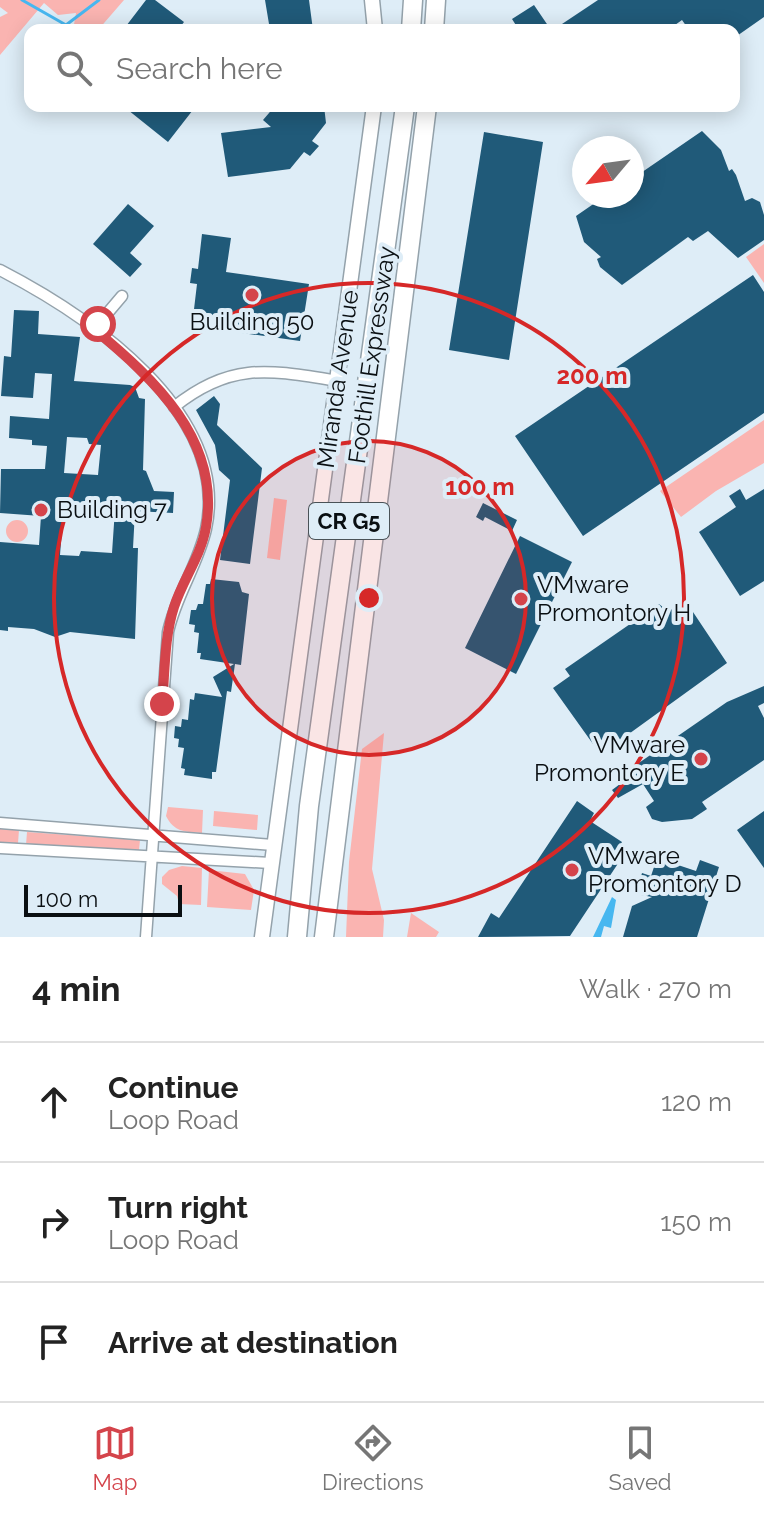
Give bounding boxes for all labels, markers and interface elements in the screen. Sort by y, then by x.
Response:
search box [24,24,740,112]
icon: search [52,46,96,90]
text: Search here [116,51,283,86]
north arrow [572,136,644,208]
street label: Foothill Expressway [342,245,401,465]
marker: Building 50 [243,286,261,304]
street label: Miranda Avenue [311,288,364,470]
route start [80,306,116,342]
place label: Building 50 [190,307,314,336]
text: 200 m [556,361,628,390]
text: 100 m [445,472,515,501]
place label: Building 7 [57,495,167,524]
marker: Building 7 [32,501,50,519]
road number: CR G5 [309,503,389,539]
place label: VMware Promontory H [537,570,691,627]
centre of rings [355,584,383,612]
marker: VMware Promontory H [512,590,530,608]
route end [144,686,180,722]
place label: VMware Promontory E [534,730,685,787]
marker: VMware Promontory E [692,750,710,768]
place label: VMware Promontory D [588,841,742,898]
marker: VMware Promontory D [563,861,581,879]
scale bar [24,881,182,917]
text: 100 m [36,886,98,912]
text: 4 min [32,969,120,1009]
text: Walk · 270 m [579,974,732,1004]
text: Continue [108,1070,239,1105]
icon: ahead [32,1080,76,1124]
text: 120 m [661,1087,732,1117]
text: Loop Road [108,1105,239,1135]
text: Turn right [108,1190,248,1225]
icon: right [32,1200,76,1244]
text: 150 m [660,1207,732,1237]
text: Loop Road [108,1225,239,1255]
icon: arrive [32,1320,76,1364]
text: Arrive at destination [108,1325,398,1360]
tab: Map [92,1421,137,1495]
tab: Directions [322,1421,424,1495]
tab: Saved [609,1421,672,1495]

